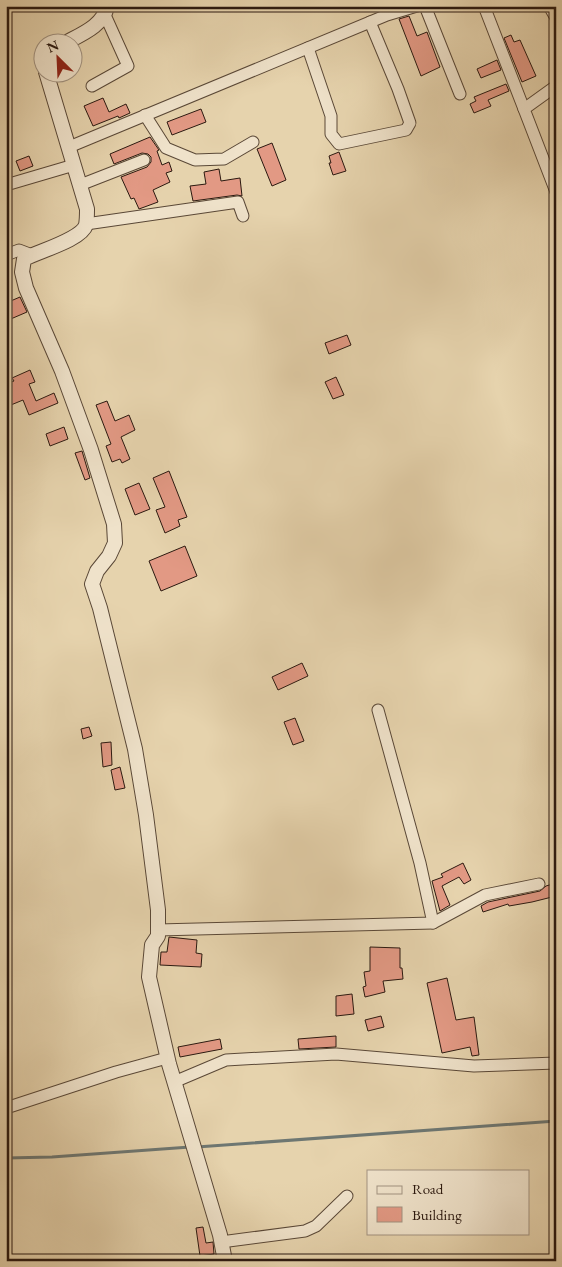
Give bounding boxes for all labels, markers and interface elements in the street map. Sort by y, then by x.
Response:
north arrow [32,32,82,82]
text: N [44,35,62,57]
legend [367,1170,530,1234]
text: Road [412,1179,444,1198]
text: Building [412,1205,462,1224]

